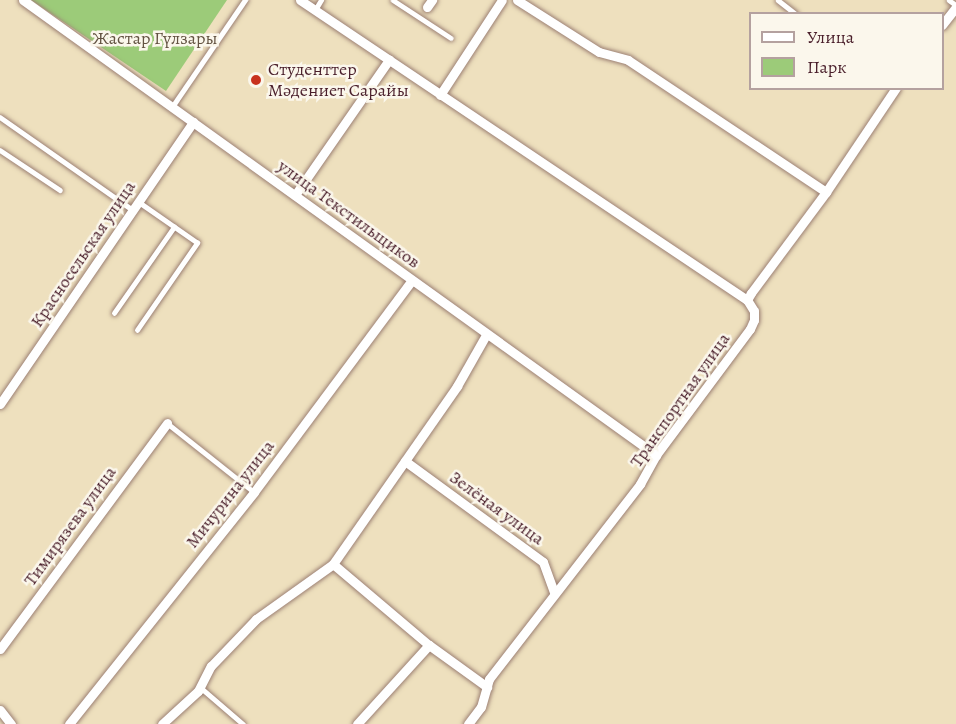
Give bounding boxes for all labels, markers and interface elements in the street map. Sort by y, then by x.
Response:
legend [749,12,944,90]
text: Улица [807,25,854,49]
park label: Жастар Гүлзары [92,27,218,49]
text: Парк [807,55,847,79]
place label: Студенттер Мәдениет Сарайы [268,59,409,101]
marker: Студенттер Мәдениет Сарайы [249,73,263,87]
street label: улица Текстильщиков [274,155,424,273]
street label: Красносельская улица [26,177,140,331]
street label: Транспортная улица [626,329,734,471]
street label: Мичурина улица [181,436,279,552]
street label: Тимирязева улица [19,462,121,590]
street label: Зелёная улица [445,466,549,550]

